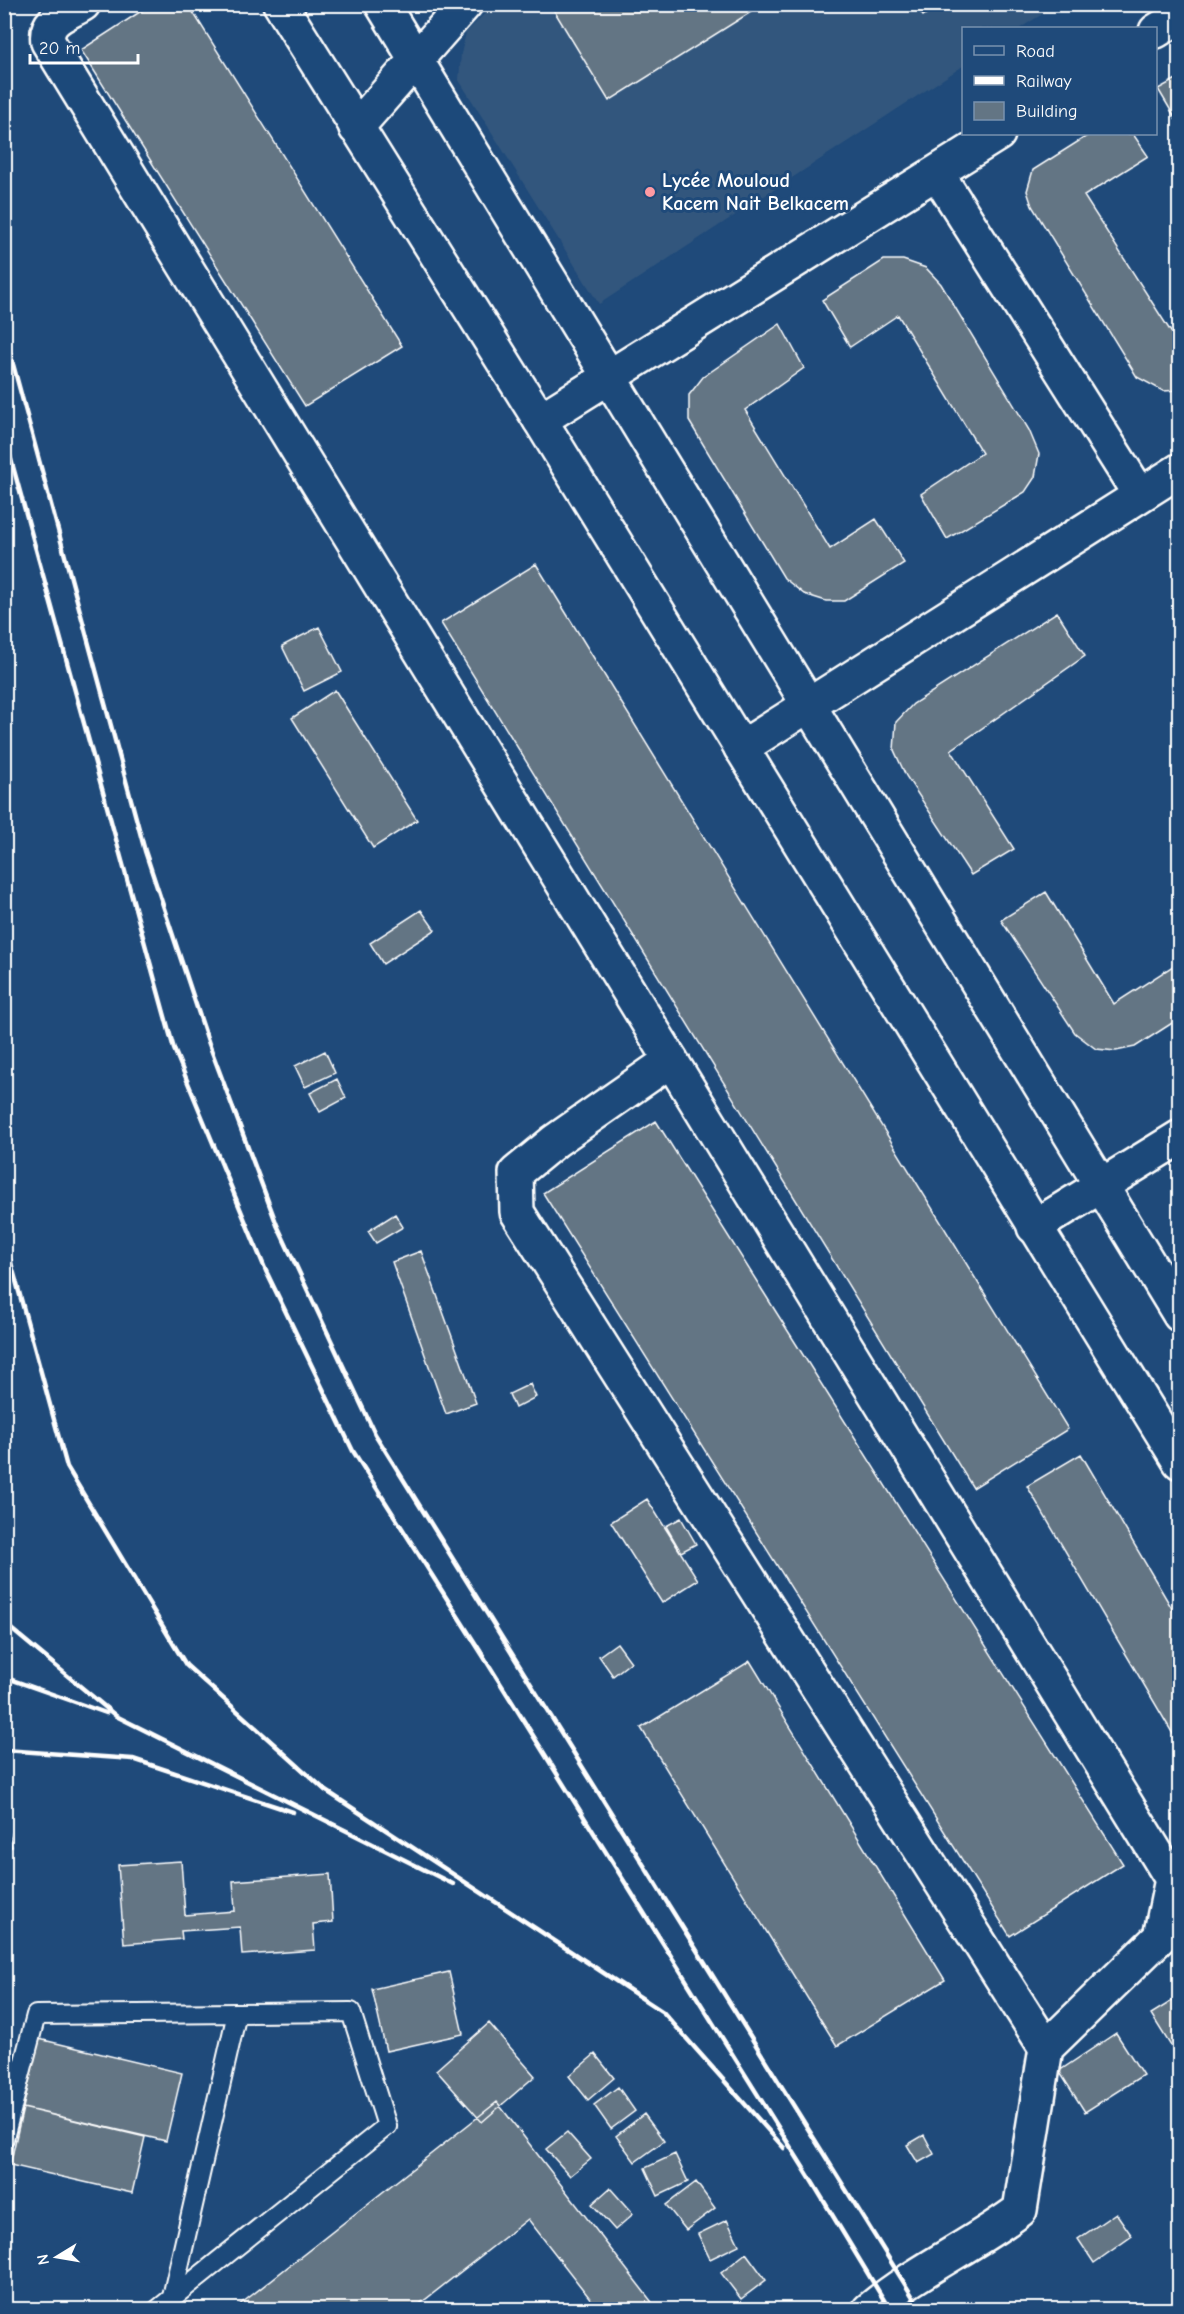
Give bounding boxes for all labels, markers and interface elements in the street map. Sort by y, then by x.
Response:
scale bar [30,27,138,65]
legend [962,27,1157,135]
text: 20 m [39,38,80,59]
text: Road [1016,41,1055,62]
text: Railway [1016,71,1073,92]
text: Building [1016,101,1078,122]
place label: Lycée Mouloud Kacem Nait Belkacem [662,169,849,215]
marker: Lycée Mouloud Kacem Nait Belkacem [643,185,657,199]
north arrow [27,2227,87,2287]
text: N [33,2253,53,2267]

